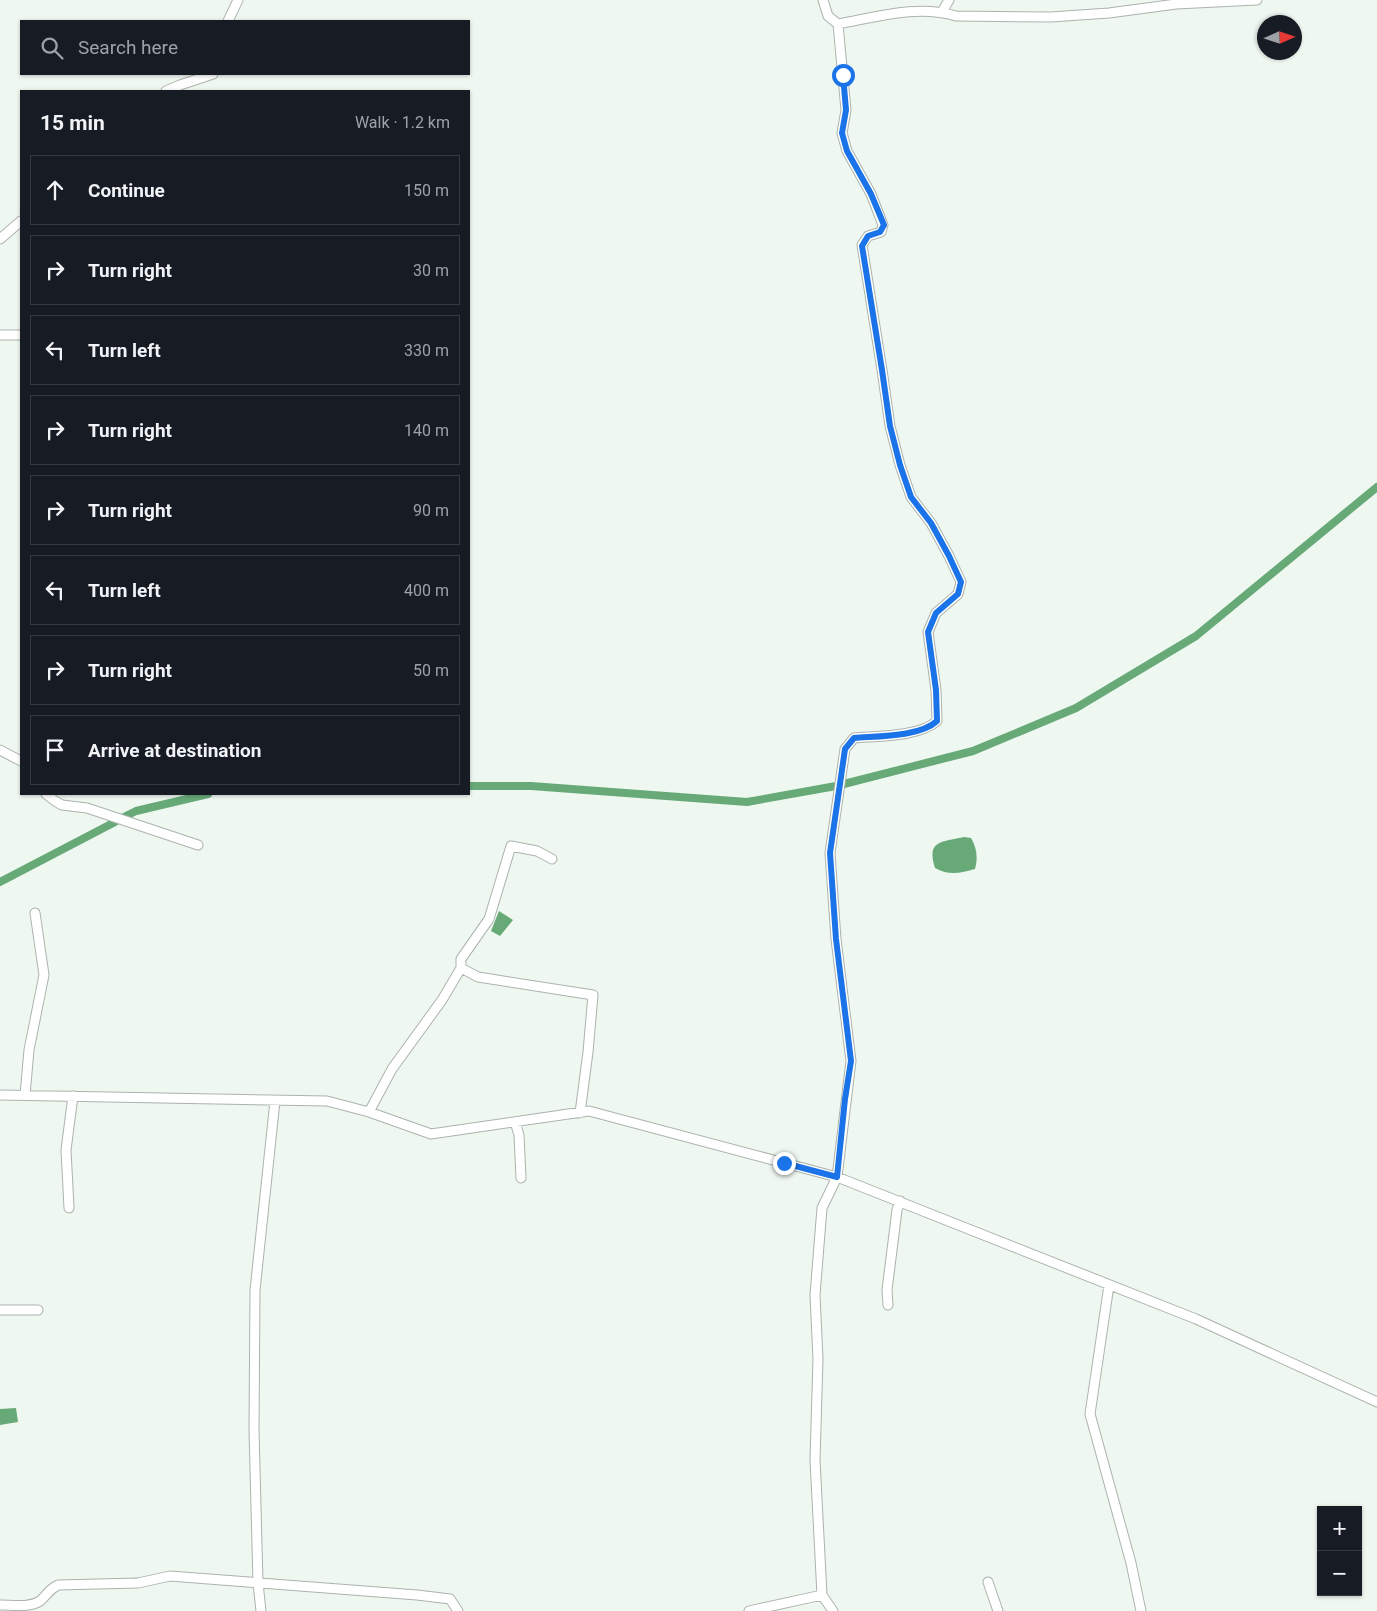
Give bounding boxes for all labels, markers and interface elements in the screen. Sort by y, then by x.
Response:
north arrow [1257,15,1302,60]
search box [20,20,470,75]
icon: search [38,34,66,62]
text: Search here [78,36,178,59]
route start [832,64,855,87]
text: 15 min [40,111,105,135]
text: Walk · 1.2 km [355,113,450,132]
icon: ahead [41,176,69,204]
text: Continue [88,179,165,202]
text: 150 m [404,181,449,200]
icon: right [41,256,69,284]
text: Turn right [88,259,172,282]
text: 30 m [413,261,449,280]
icon: left [41,336,69,364]
text: Turn left [88,339,161,362]
text: 330 m [404,341,449,360]
icon: right [41,416,69,444]
text: Turn right [88,419,172,442]
text: 140 m [404,421,449,440]
icon: right [41,496,69,524]
text: Turn right [88,499,172,522]
text: 90 m [413,501,449,520]
icon: left [41,576,69,604]
text: Turn left [88,579,161,602]
text: 400 m [404,581,449,600]
icon: right [41,656,69,684]
text: Turn right [88,659,172,682]
text: 50 m [413,661,449,680]
icon: arrive [41,736,69,764]
text: Arrive at destination [88,739,261,762]
route end [773,1152,796,1175]
map controls [1317,1506,1362,1596]
button: + [1317,1506,1362,1551]
button: − [1317,1551,1362,1596]

